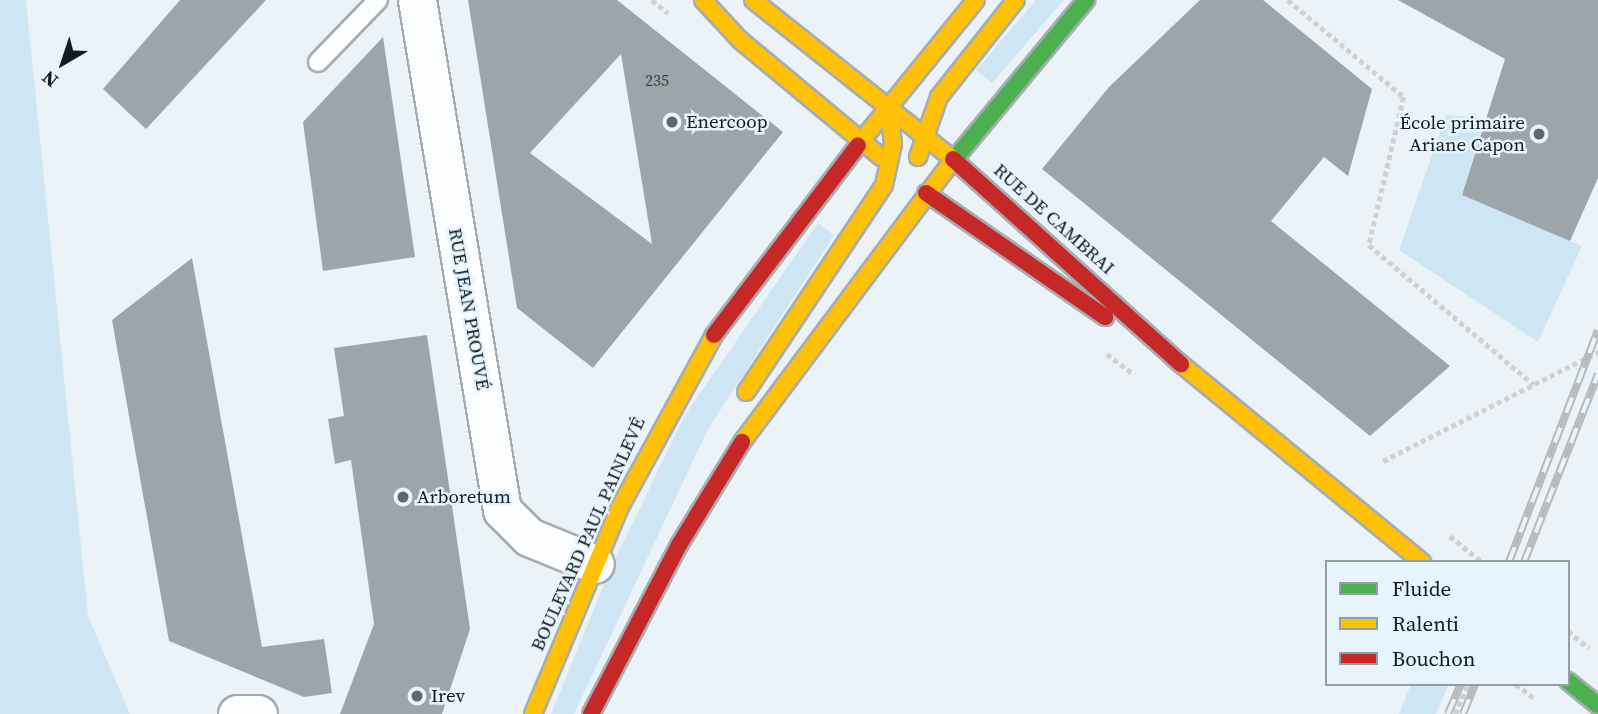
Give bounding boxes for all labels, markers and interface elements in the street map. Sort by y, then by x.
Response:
north arrow [28,28,98,98]
text: N [36,65,63,94]
house number: 235 [645,70,669,90]
place label: Enercoop [686,111,768,133]
place label: École primaire Ariane Capon [1399,112,1525,156]
marker: Enercoop [664,114,680,130]
marker: École primaire Ariane Capon [1531,126,1547,142]
street label: RUE DE CAMBRAI [989,159,1119,279]
street label: RUE JEAN PROUVÉ [444,226,494,392]
street label: BOULEVARD PAUL PAINLEVÉ [526,413,650,655]
place label: Arboretum [417,486,511,508]
marker: Arboretum [395,489,411,505]
legend [1325,560,1570,686]
text: Fluide [1392,574,1451,603]
text: Ralenti [1392,609,1459,638]
text: Bouchon [1392,644,1475,673]
place label: Irev [431,685,465,707]
marker: Irev [409,688,425,704]

